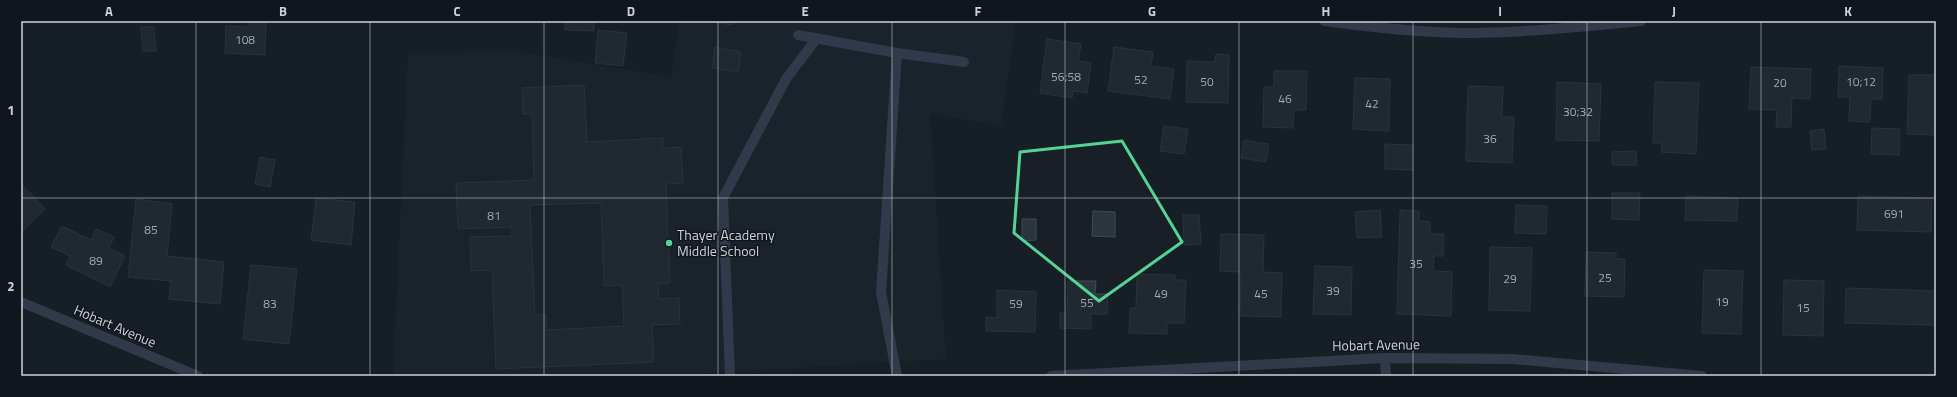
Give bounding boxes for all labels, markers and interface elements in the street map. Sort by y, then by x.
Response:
text: A [105,1,113,21]
text: B [279,1,287,21]
text: C [453,1,461,21]
text: D [627,1,635,21]
text: E [801,1,809,21]
text: F [975,1,982,21]
text: G [1148,1,1156,21]
text: H [1322,1,1330,21]
text: I [1498,1,1502,21]
text: J [1672,1,1676,21]
text: K [1844,1,1852,21]
house number: 108 [235,30,255,49]
house number: 56;58 [1051,67,1081,86]
house number: 52 [1134,70,1148,89]
house number: 50 [1200,72,1214,91]
house number: 10;12 [1846,72,1876,91]
house number: 20 [1773,73,1787,92]
house number: 46 [1278,89,1292,108]
house number: 42 [1365,94,1379,113]
text: 1 [7,100,15,120]
house number: 30;32 [1563,102,1593,121]
house number: 36 [1483,129,1497,148]
house number: 691 [1884,204,1904,223]
house number: 81 [487,206,501,225]
house number: 85 [144,220,158,239]
place label: Thayer Academy Middle School [677,224,775,261]
marker: Thayer Academy Middle School [664,238,674,248]
house number: 89 [89,251,103,270]
house number: 35 [1409,254,1423,273]
house number: 25 [1598,268,1612,287]
house number: 29 [1503,269,1517,288]
text: 2 [7,276,15,296]
house number: 39 [1326,281,1340,300]
house number: 49 [1154,284,1168,303]
house number: 45 [1254,284,1268,303]
house number: 19 [1715,292,1729,311]
house number: 55 [1080,293,1094,312]
house number: 83 [263,294,277,313]
house number: 59 [1009,294,1023,313]
house number: 15 [1796,298,1810,317]
street label: Hobart Avenue [71,299,160,352]
street label: Hobart Avenue [1332,333,1420,356]

